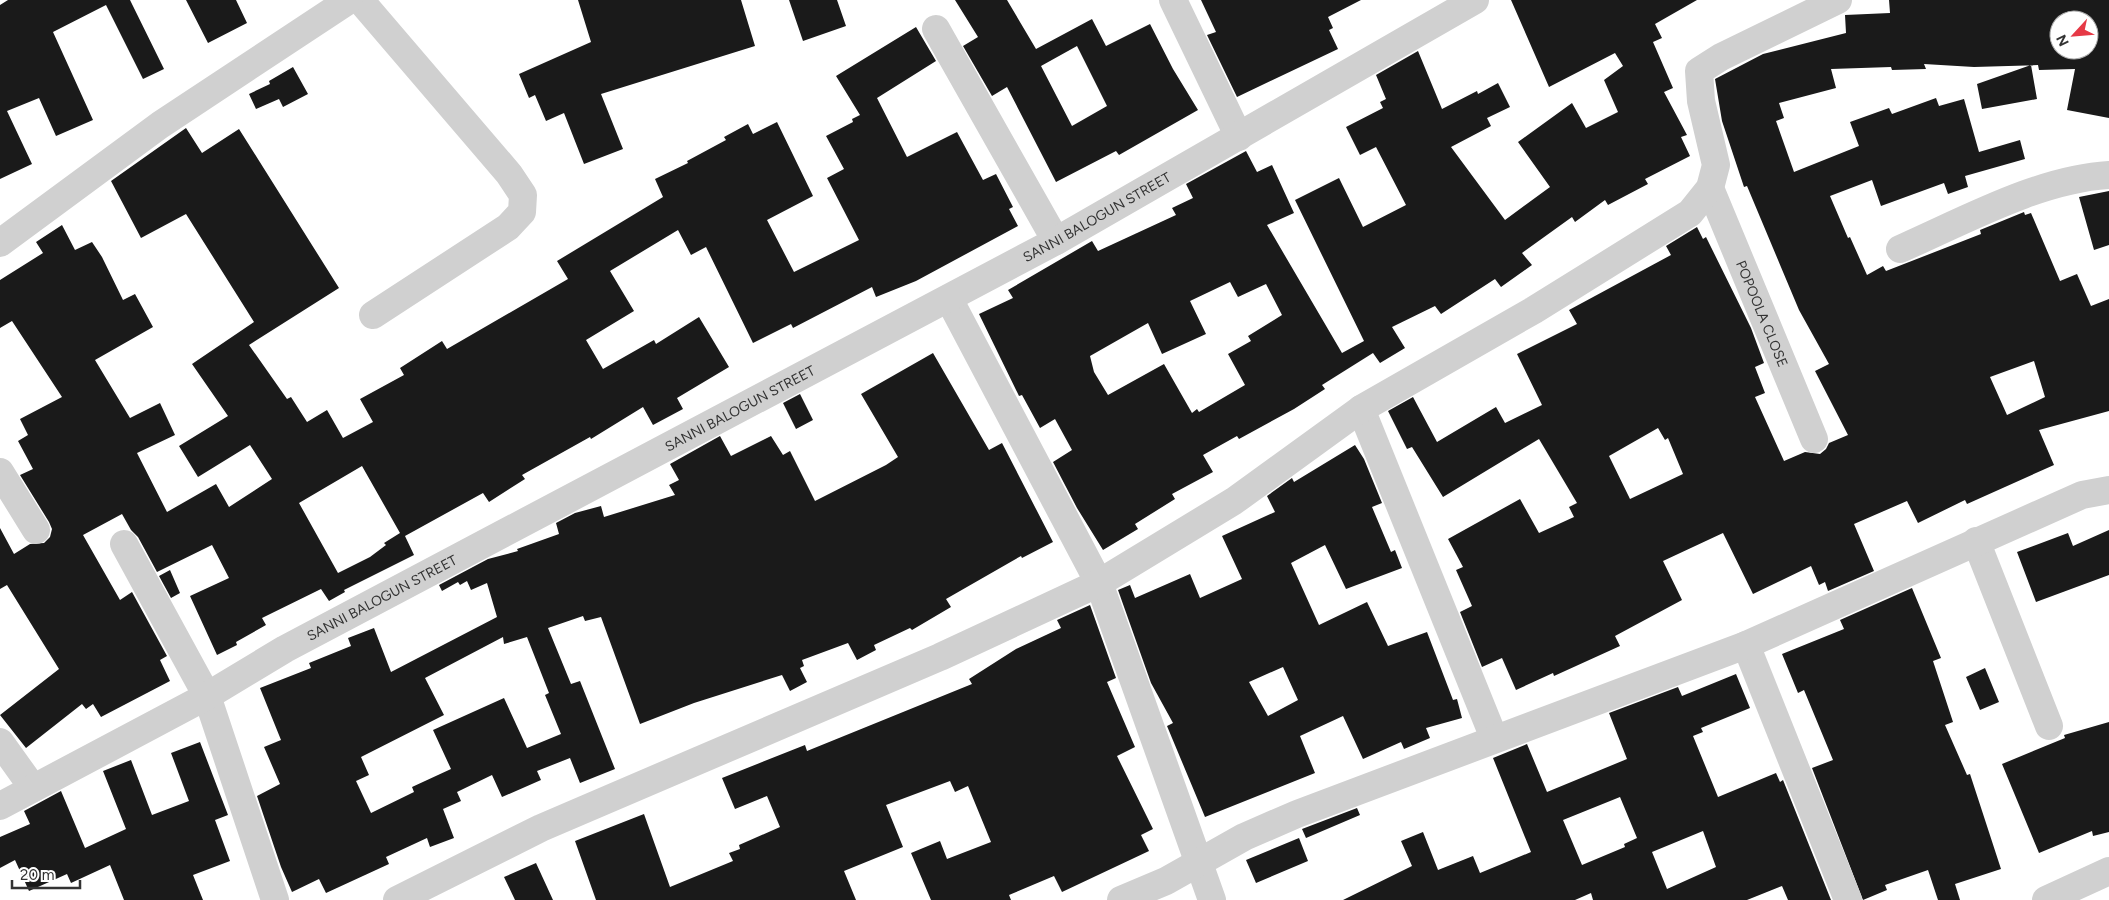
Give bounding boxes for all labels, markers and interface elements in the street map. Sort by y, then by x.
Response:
north arrow [2049,10,2099,60]
text: N [2053,32,2073,49]
street label: SANNI BALOGUN STREET [1020,169,1174,266]
street label: POPOOLA CLOSE [1732,258,1791,370]
street label: SANNI BALOGUN STREET [662,362,818,455]
street label: SANNI BALOGUN STREET [304,551,460,645]
scale bar [12,858,80,890]
text: 20 m [20,866,54,884]

